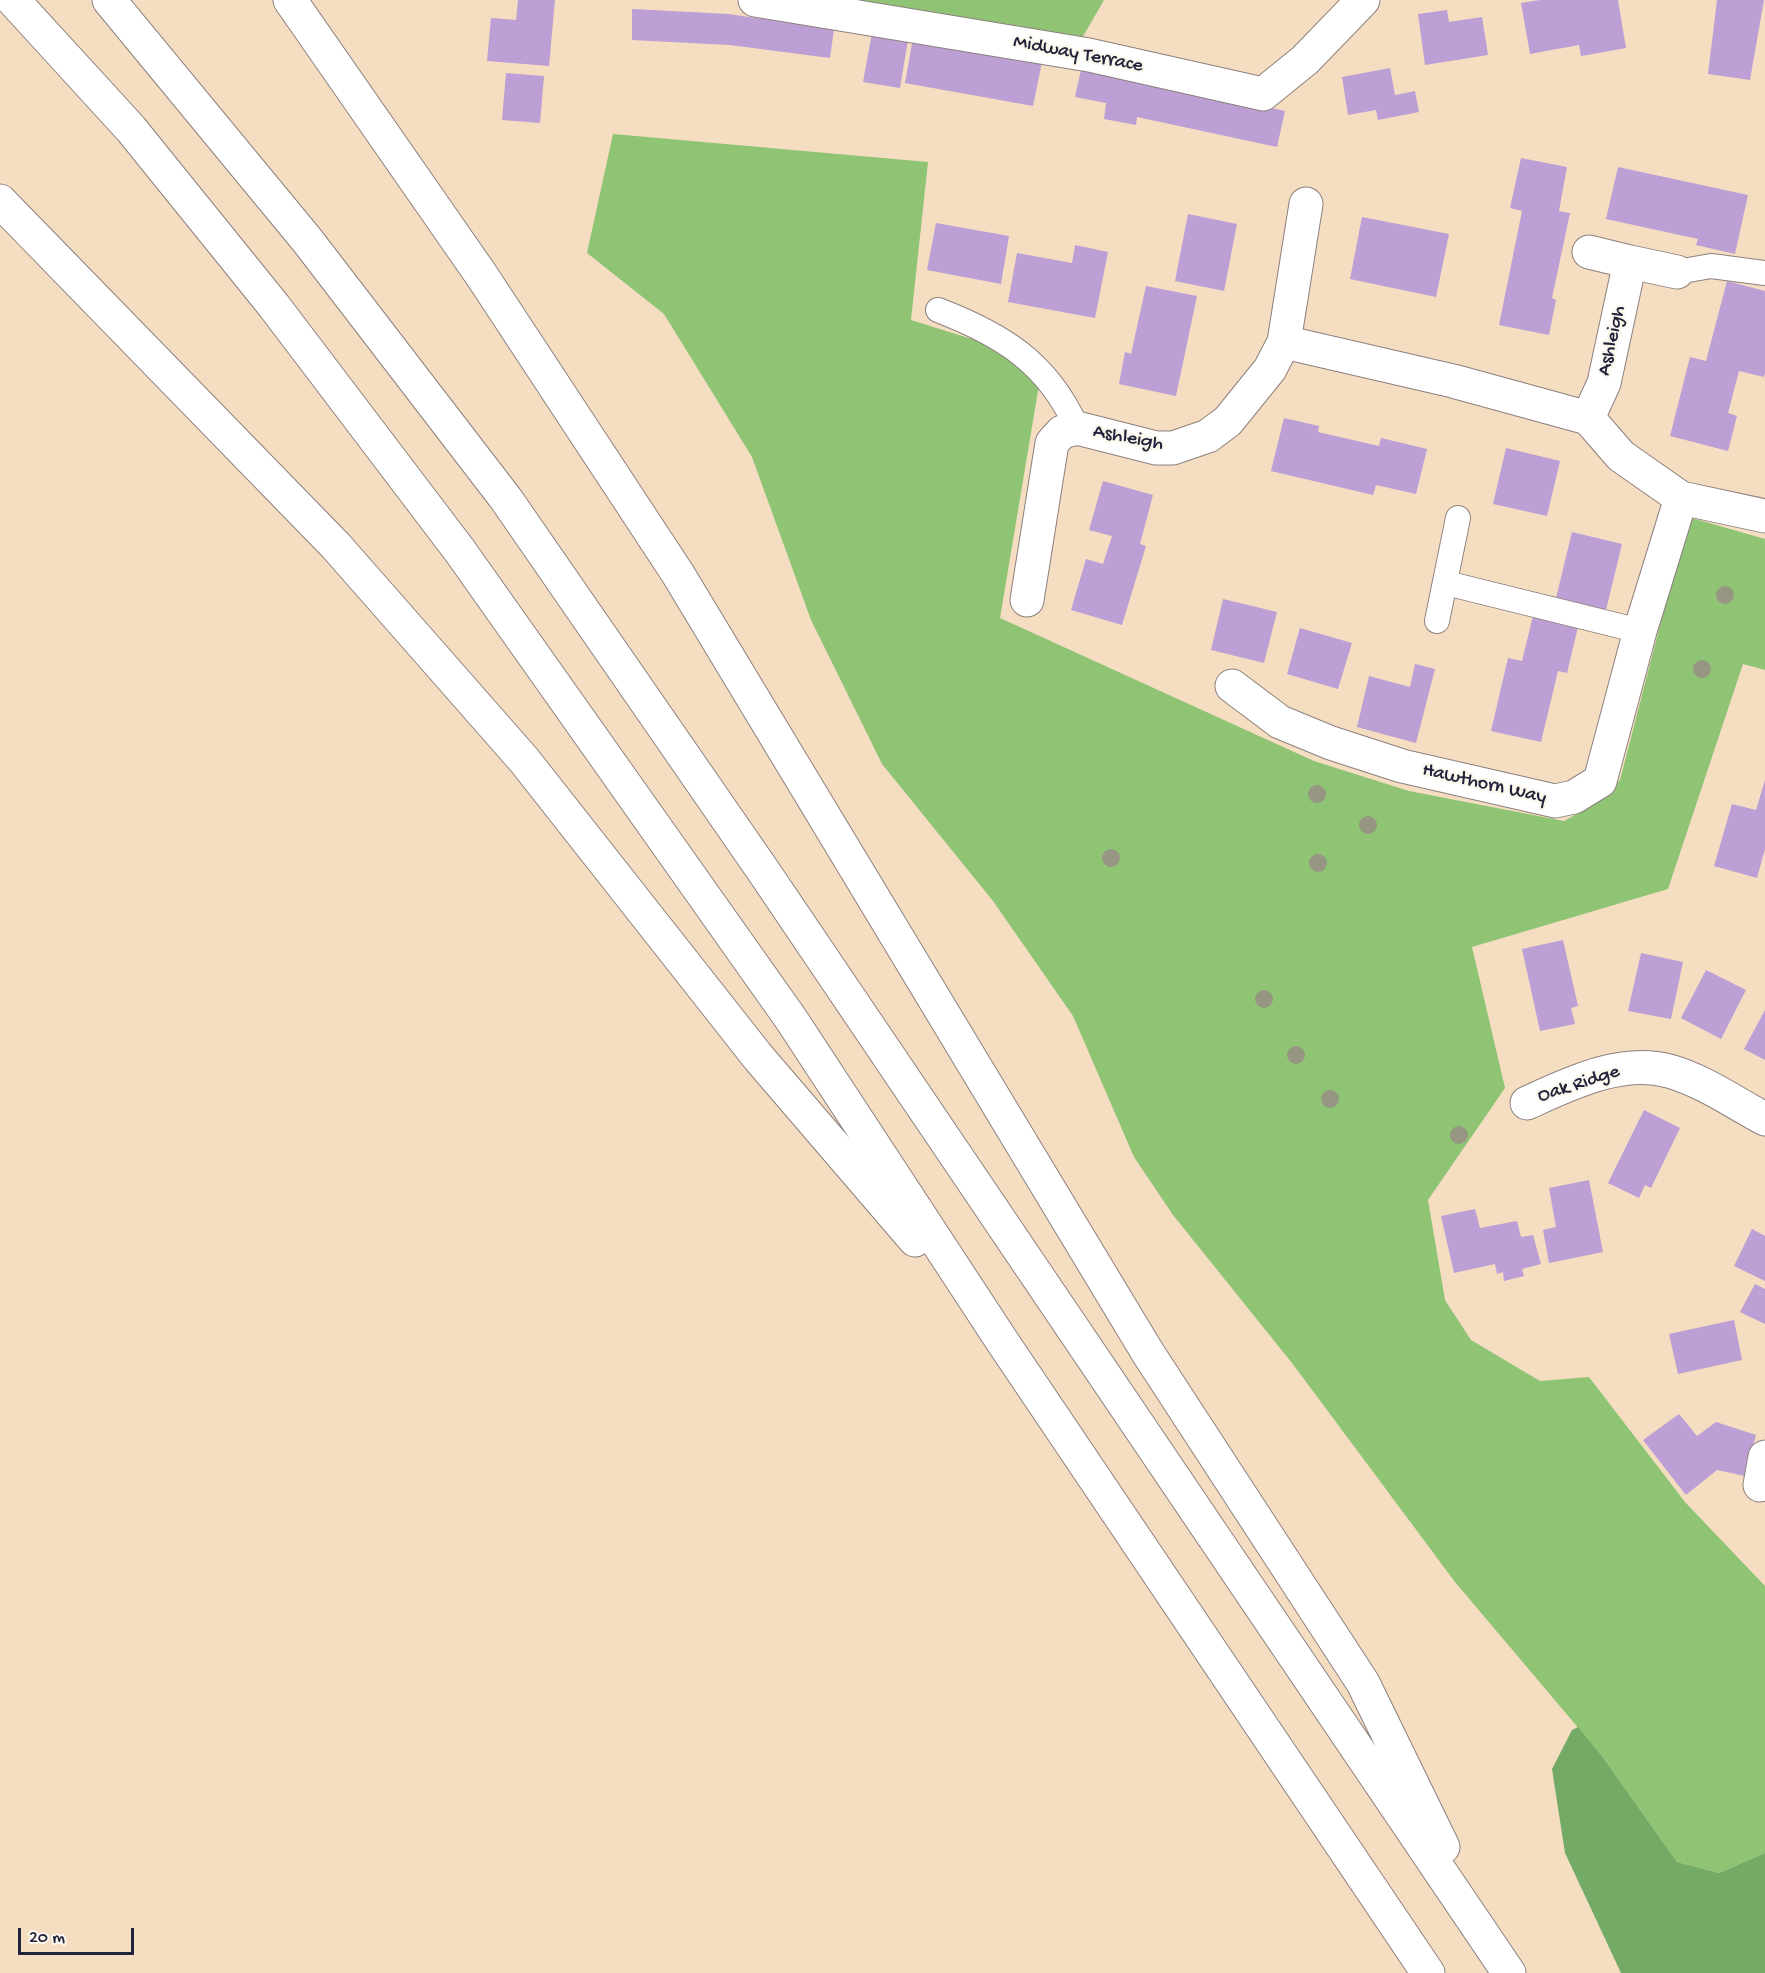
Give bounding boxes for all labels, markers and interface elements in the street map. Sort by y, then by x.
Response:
street label: Midway Terrace [1011,31,1145,79]
street label: Ashleigh [1593,304,1633,378]
street label: Ashleigh [1091,420,1165,458]
street label: Hawthorn Way [1420,759,1548,811]
street label: Oak Ridge [1535,1060,1623,1110]
scale bar [21,1916,136,1954]
text: 20 m [29,1928,65,1949]

